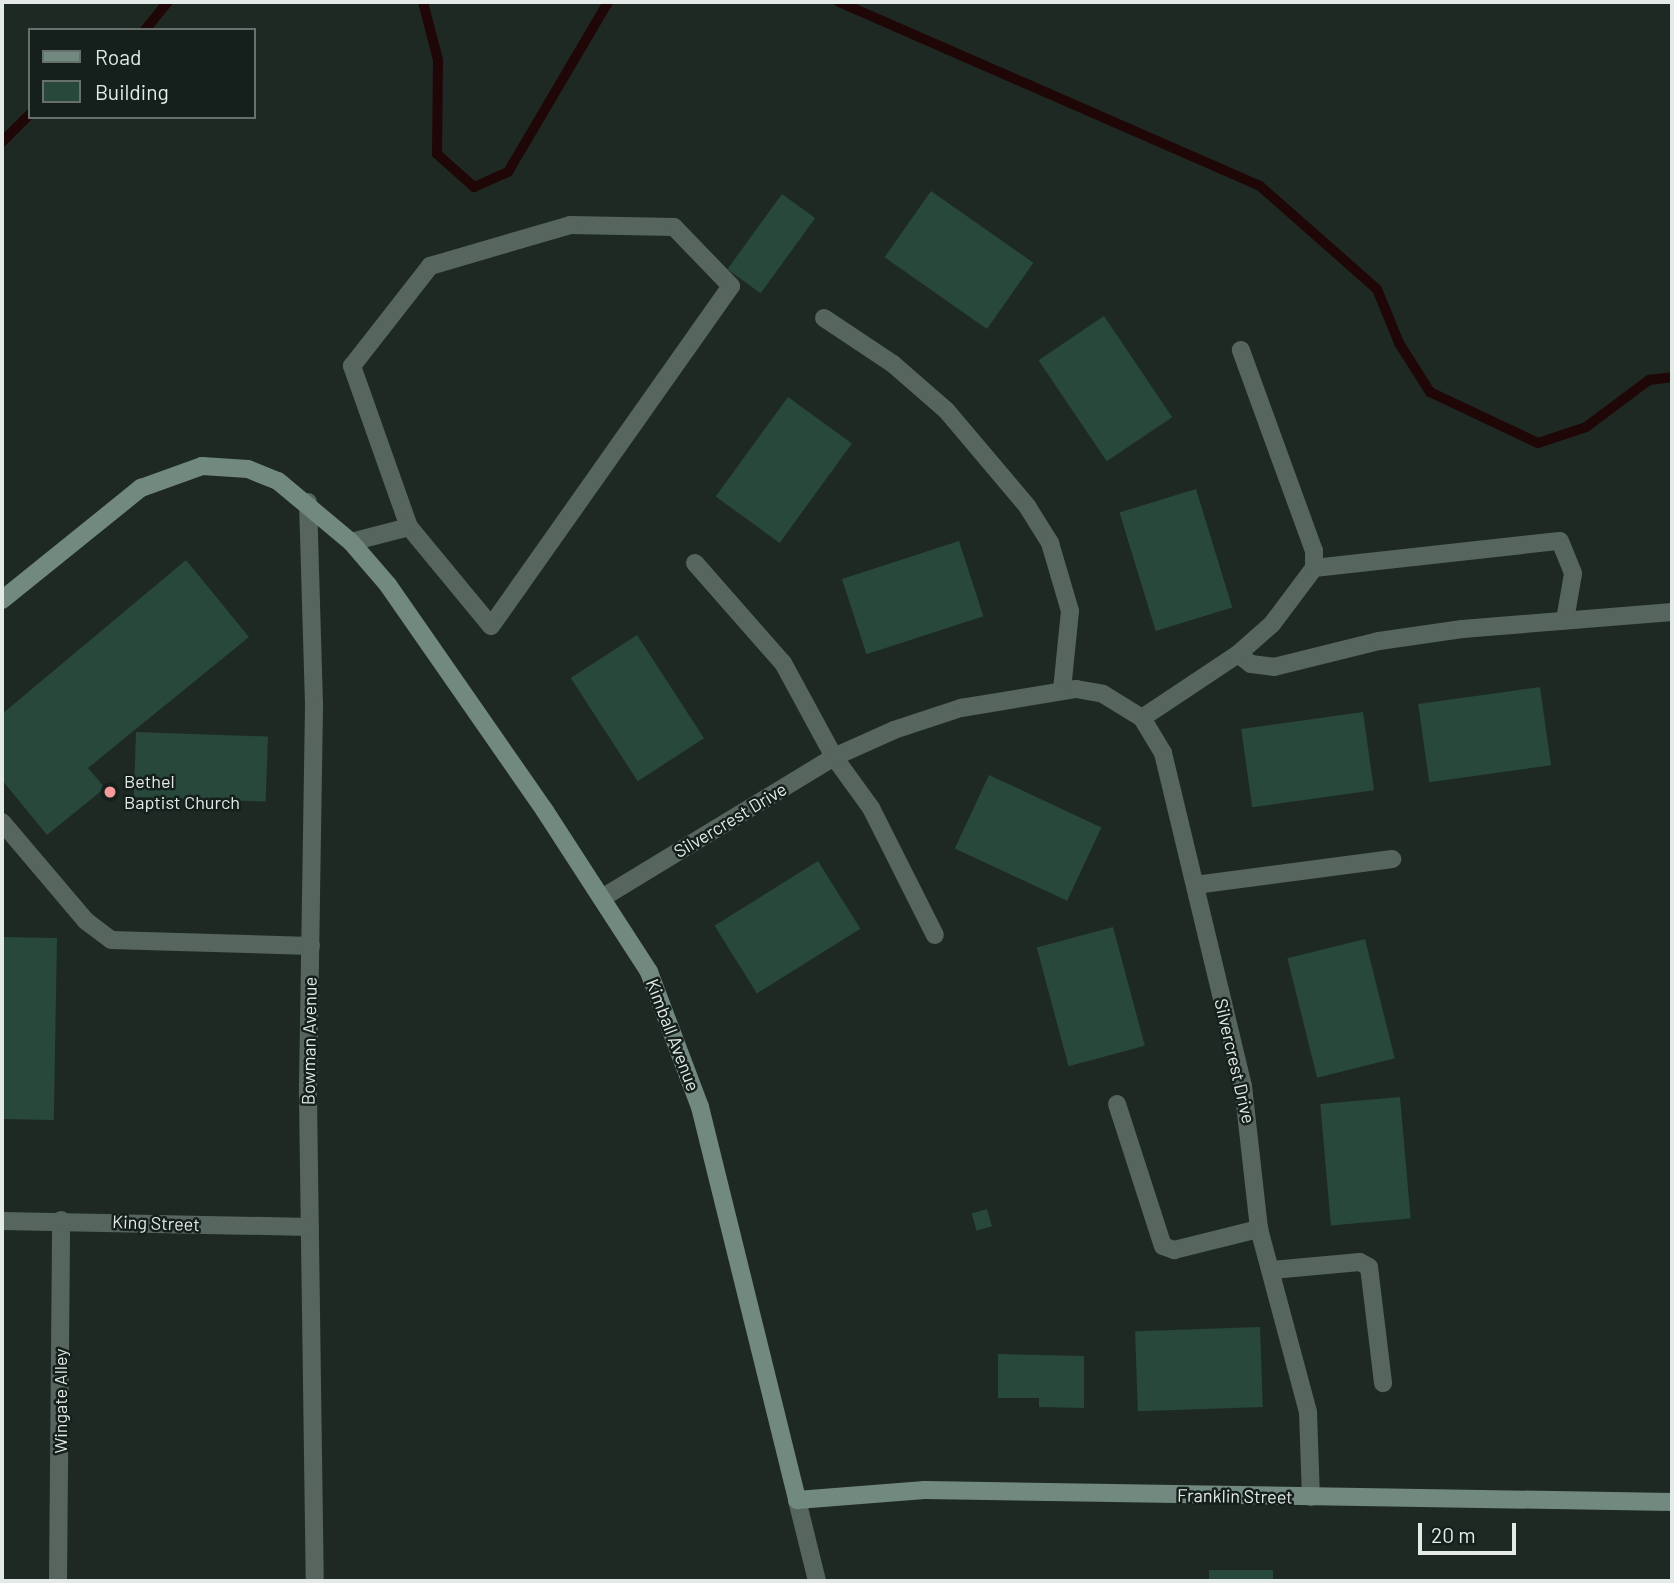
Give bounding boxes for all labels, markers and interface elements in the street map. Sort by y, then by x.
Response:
legend [28,28,256,119]
text: Road [95,44,141,69]
text: Building [95,79,169,104]
place label: Bethel Baptist Church [124,771,240,814]
street label: Silvercrest Drive [670,778,790,862]
marker: Bethel Baptist Church [102,784,118,800]
street label: Kimball Avenue [642,976,704,1094]
street label: Bowman Avenue [297,977,321,1105]
street label: Silvercrest Drive [1210,996,1260,1126]
street label: King Street [112,1211,200,1235]
street label: Wingate Alley [49,1348,71,1454]
street label: Franklin Street [1177,1484,1293,1508]
scale bar [1422,1510,1520,1554]
text: 20 m [1431,1522,1476,1547]

